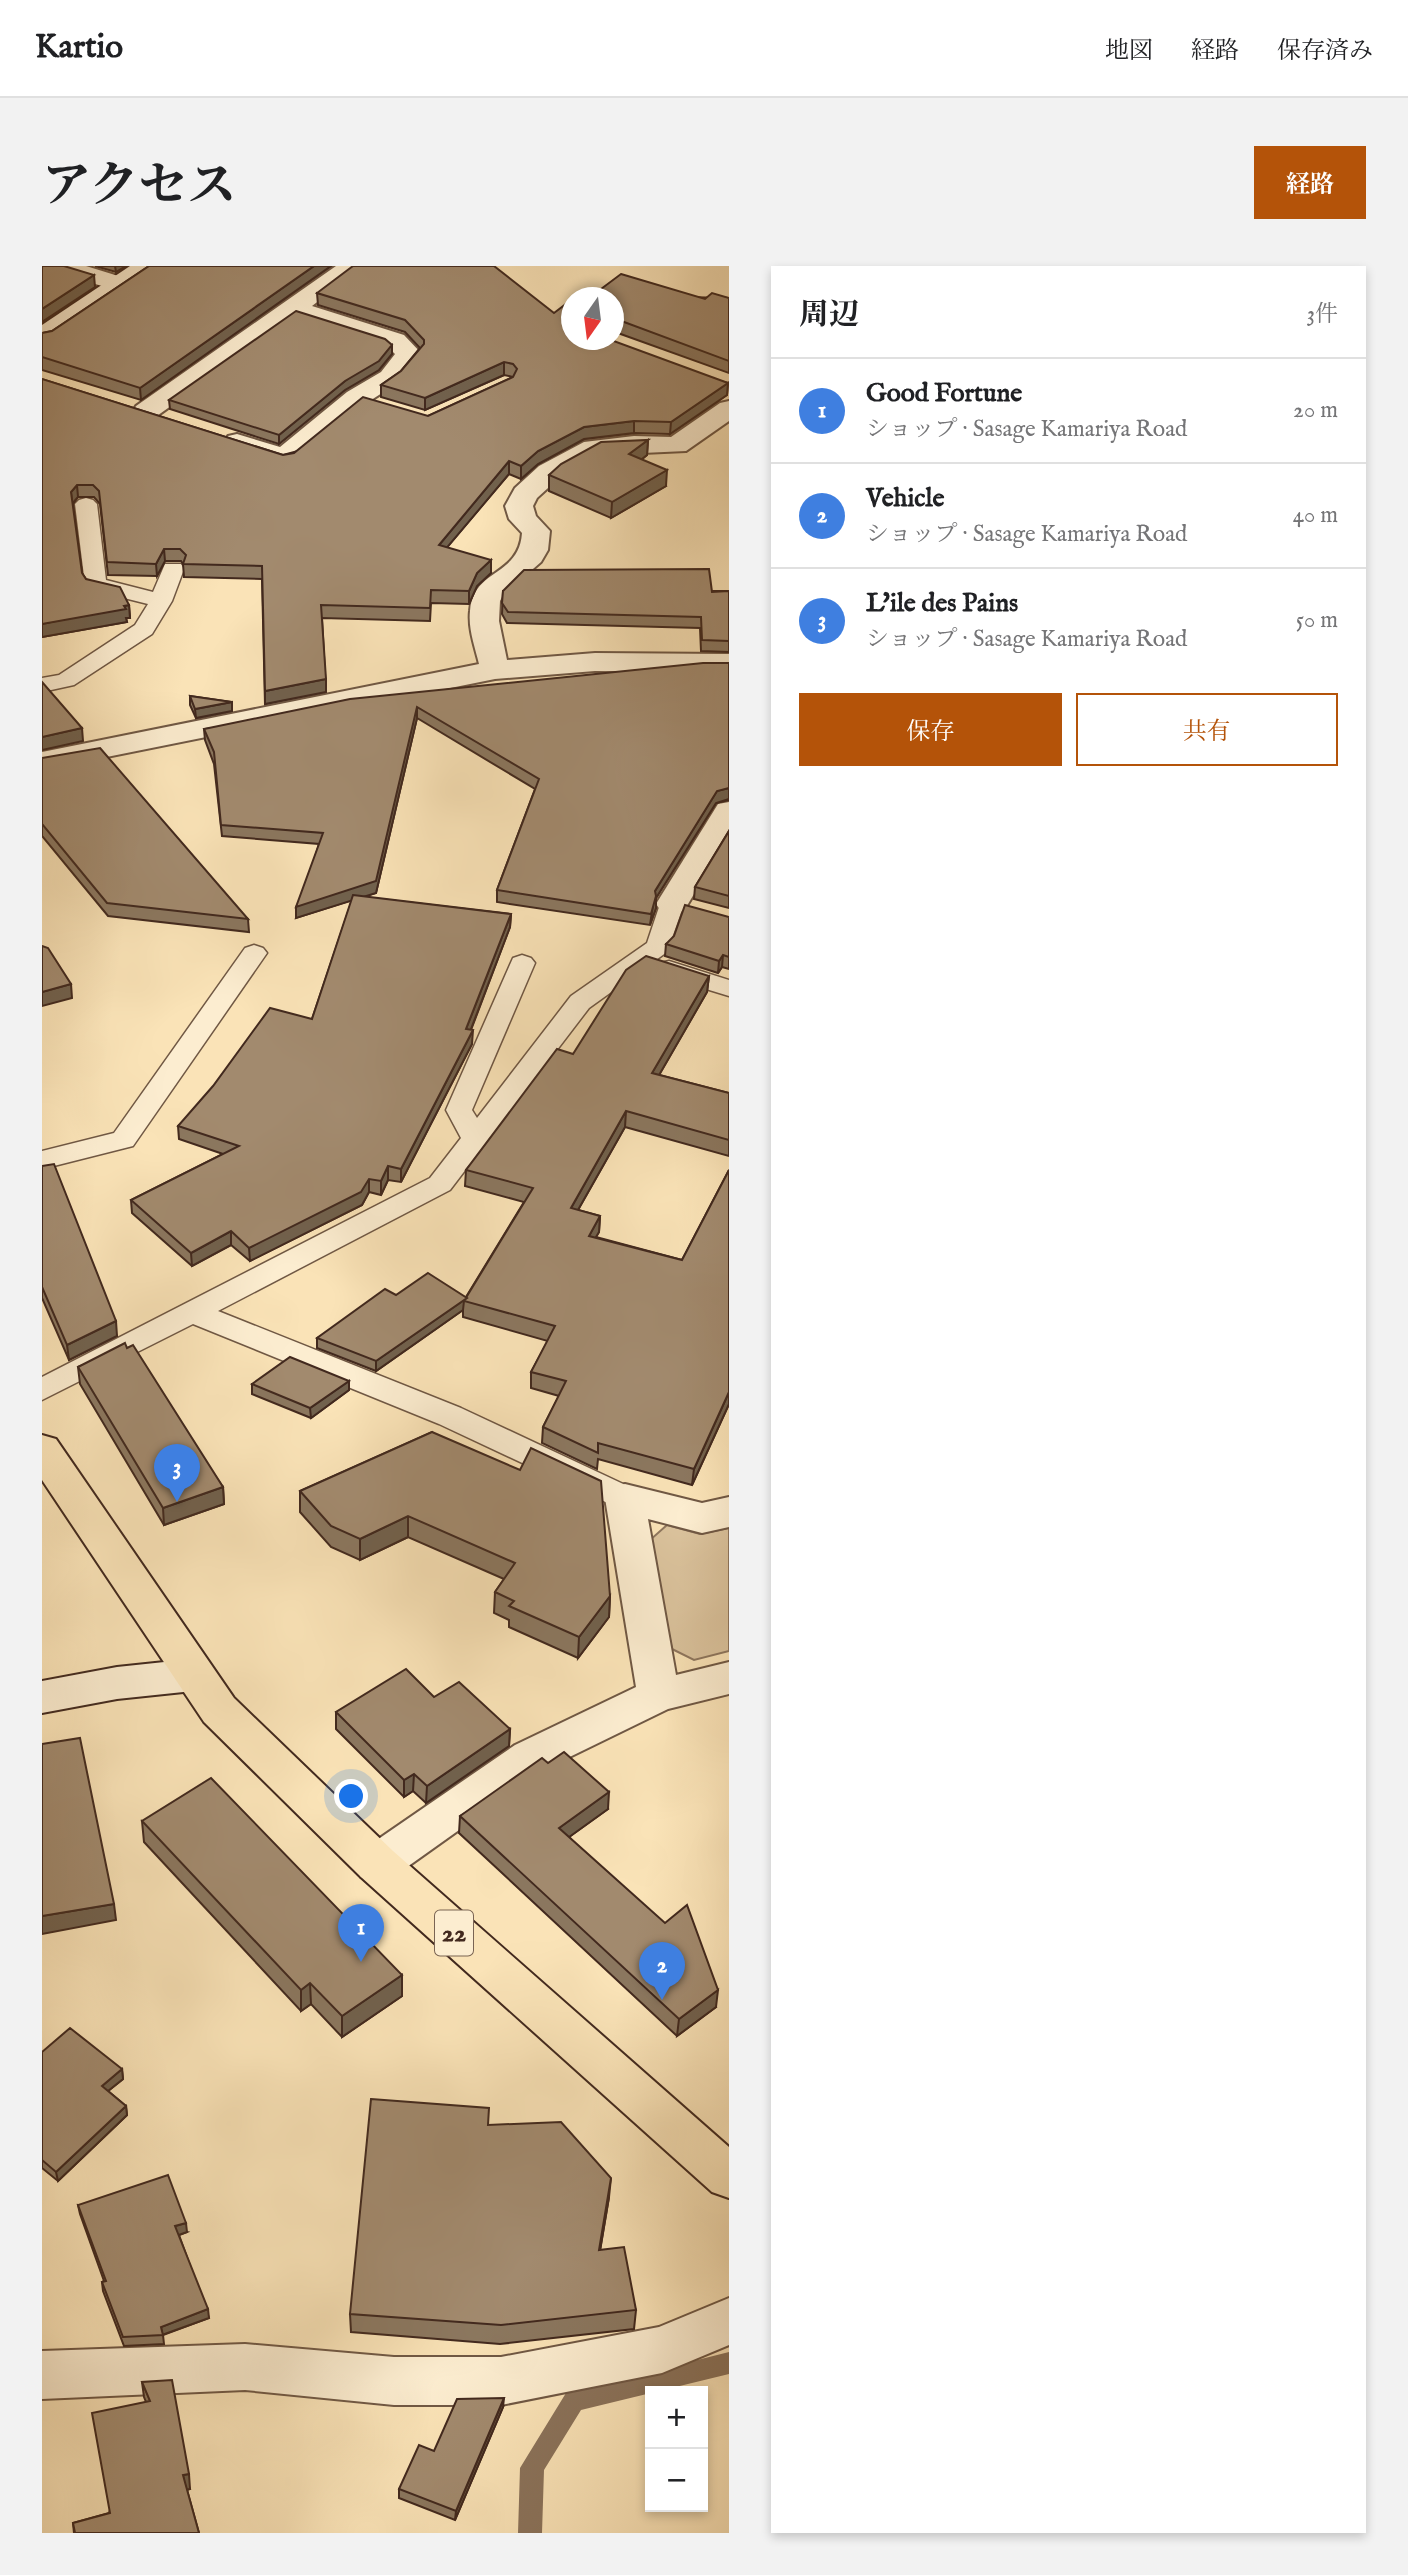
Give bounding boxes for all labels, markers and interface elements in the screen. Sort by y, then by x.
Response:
text: Kartio [35,27,123,69]
text: 地図 [1105,36,1153,67]
text: 経路 [1191,36,1239,67]
text: 保存済み [1277,36,1373,67]
button: 経路 [1254,146,1366,219]
text: アクセス [42,157,237,219]
north arrow [561,287,624,350]
text: 周辺 [799,297,859,335]
text: 3件 [1306,300,1338,329]
text: Good Fortune [866,377,1022,410]
text: 1 [818,396,826,425]
text: 20 m [1293,396,1338,425]
text: ショップ · Sasage Kamariya Road [866,415,1187,444]
text: Vehicle [866,482,944,515]
text: 2 [817,501,827,530]
text: 40 m [1293,501,1338,530]
text: ショップ · Sasage Kamariya Road [866,520,1187,549]
text: L'ile des Pains [866,587,1018,620]
text: 3 [818,606,826,635]
text: 50 m [1296,606,1338,635]
text: ショップ · Sasage Kamariya Road [866,625,1187,654]
button: 保存 [799,693,1062,766]
button: 共有 [1076,693,1338,766]
pin: 3 [154,1444,200,1502]
your location [334,1779,368,1813]
pin: 1 [338,1904,384,1962]
road number: 22 [435,1910,473,1956]
pin: 2 [639,1942,685,2000]
map controls [645,2386,708,2512]
button: + [645,2386,708,2449]
button: − [645,2449,708,2512]

